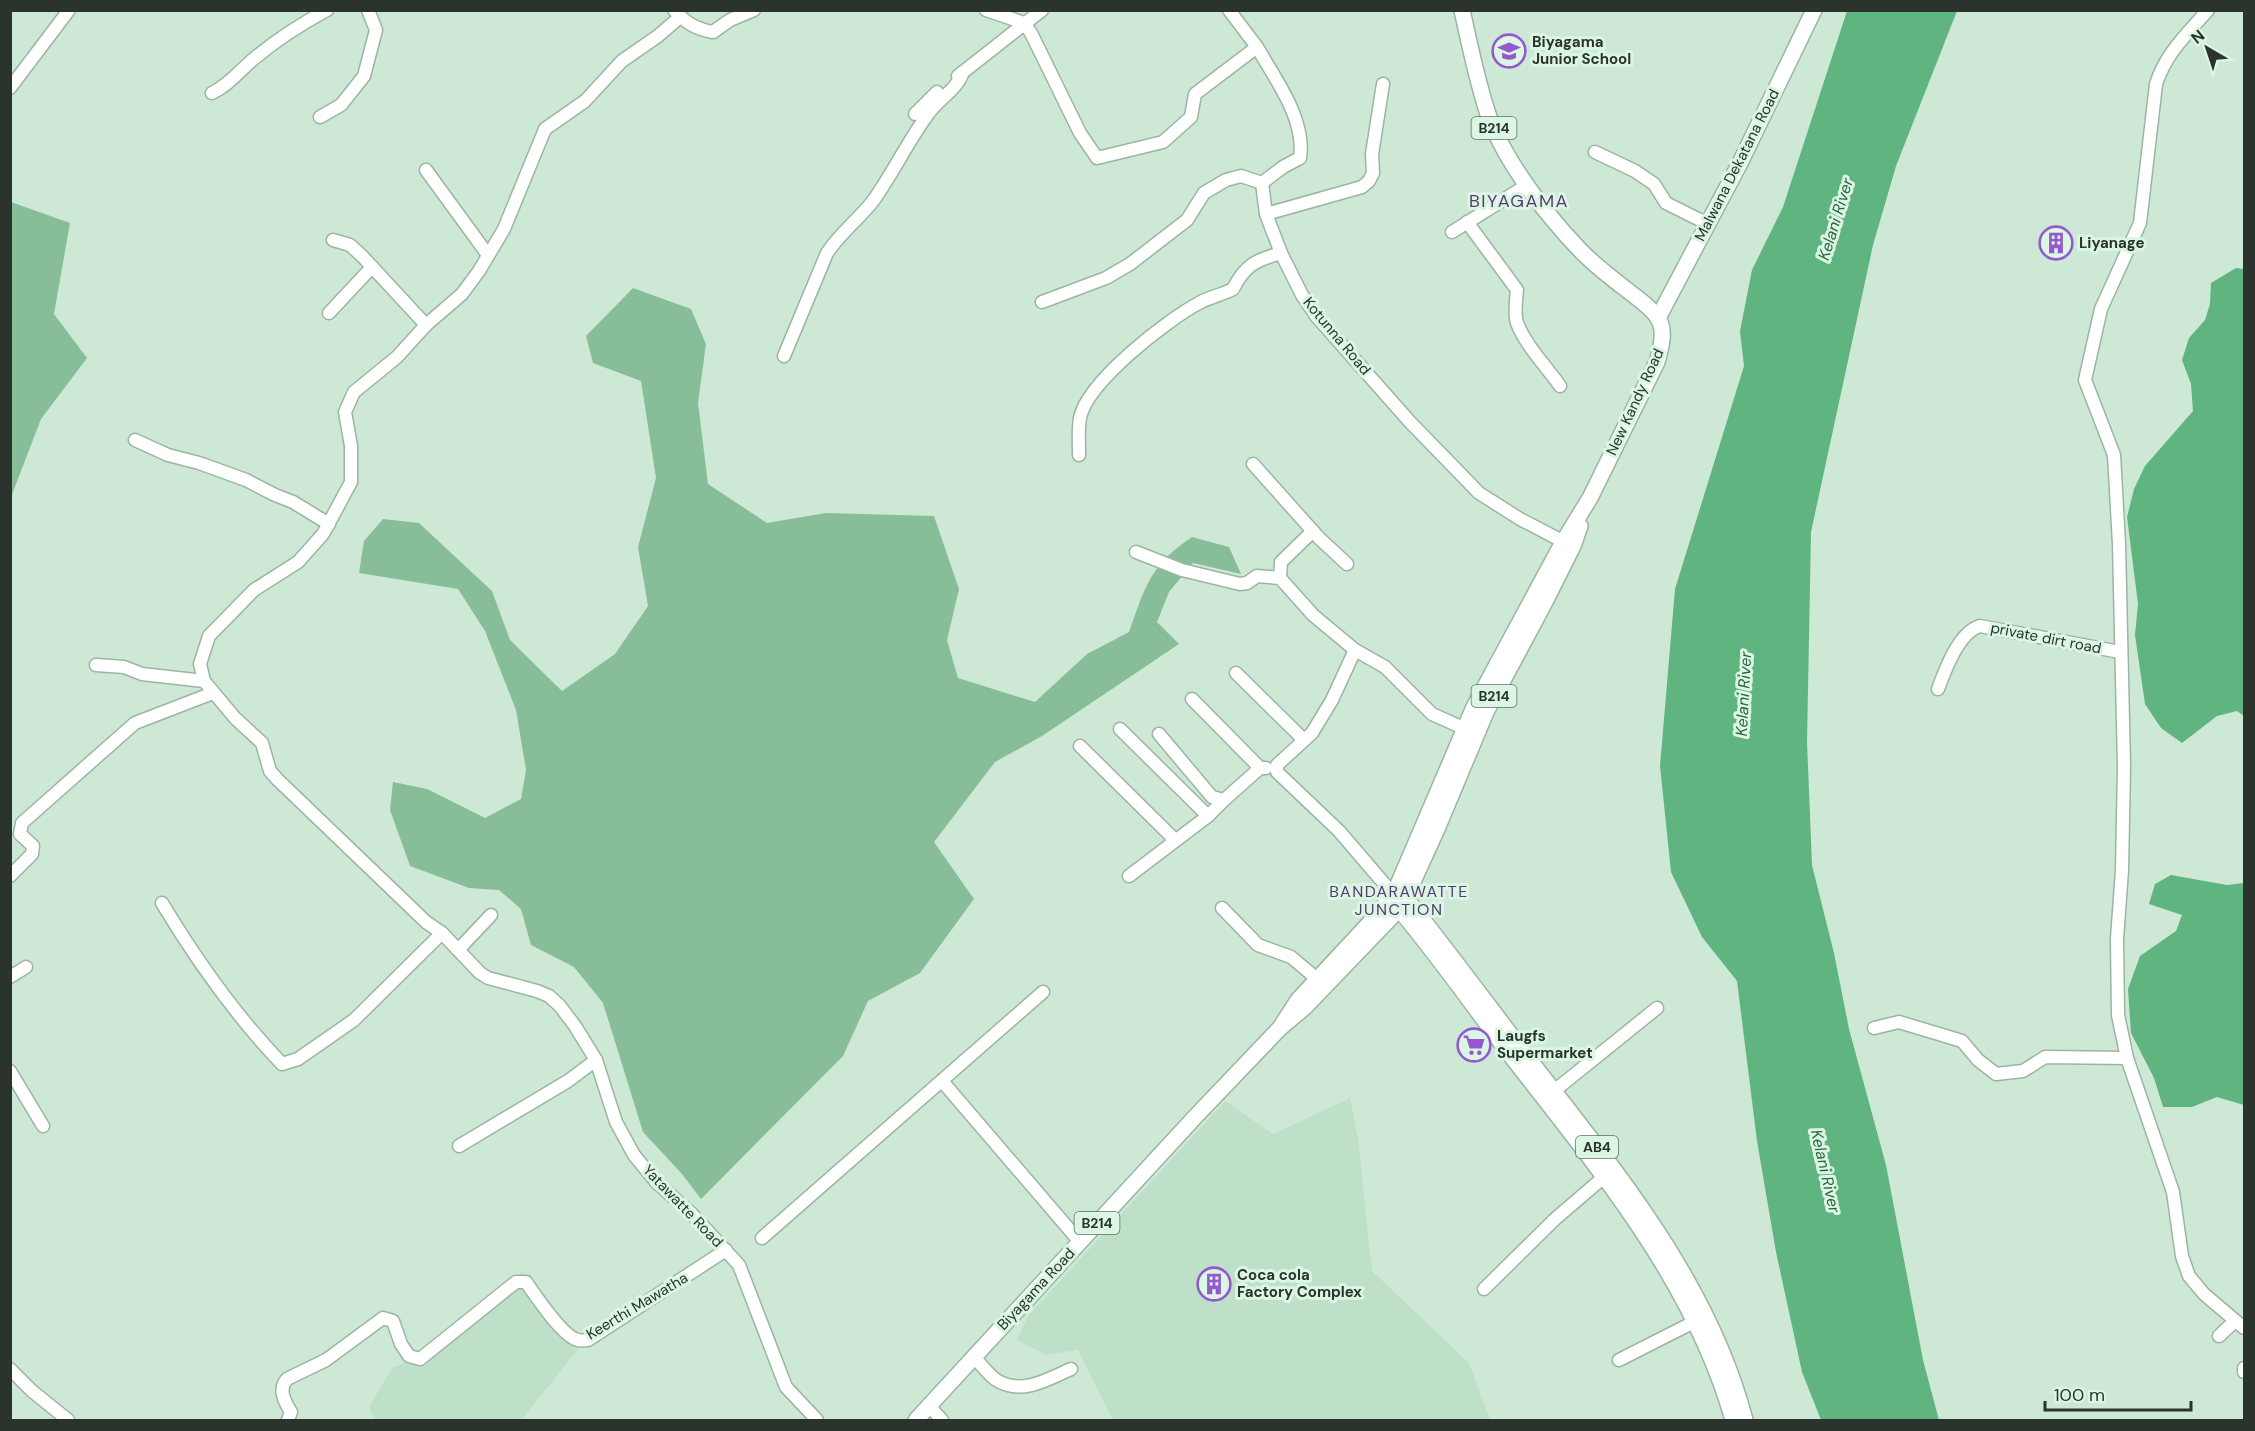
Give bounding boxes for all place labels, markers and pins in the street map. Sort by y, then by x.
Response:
place label: Biyagama Junior School [1532,32,1631,69]
school or university icon: Biyagama Junior School [1491,33,1527,69]
building icon: Liyanage [2038,225,2074,261]
place label: Liyanage [2079,233,2144,253]
place label: Laugfs Supermarket [1497,1026,1593,1063]
supermarket icon: Laugfs Supermarket [1456,1027,1492,1063]
place label: Coca cola Factory Complex [1237,1265,1362,1302]
building icon: Coca cola Factory Complex [1196,1266,1232,1302]

